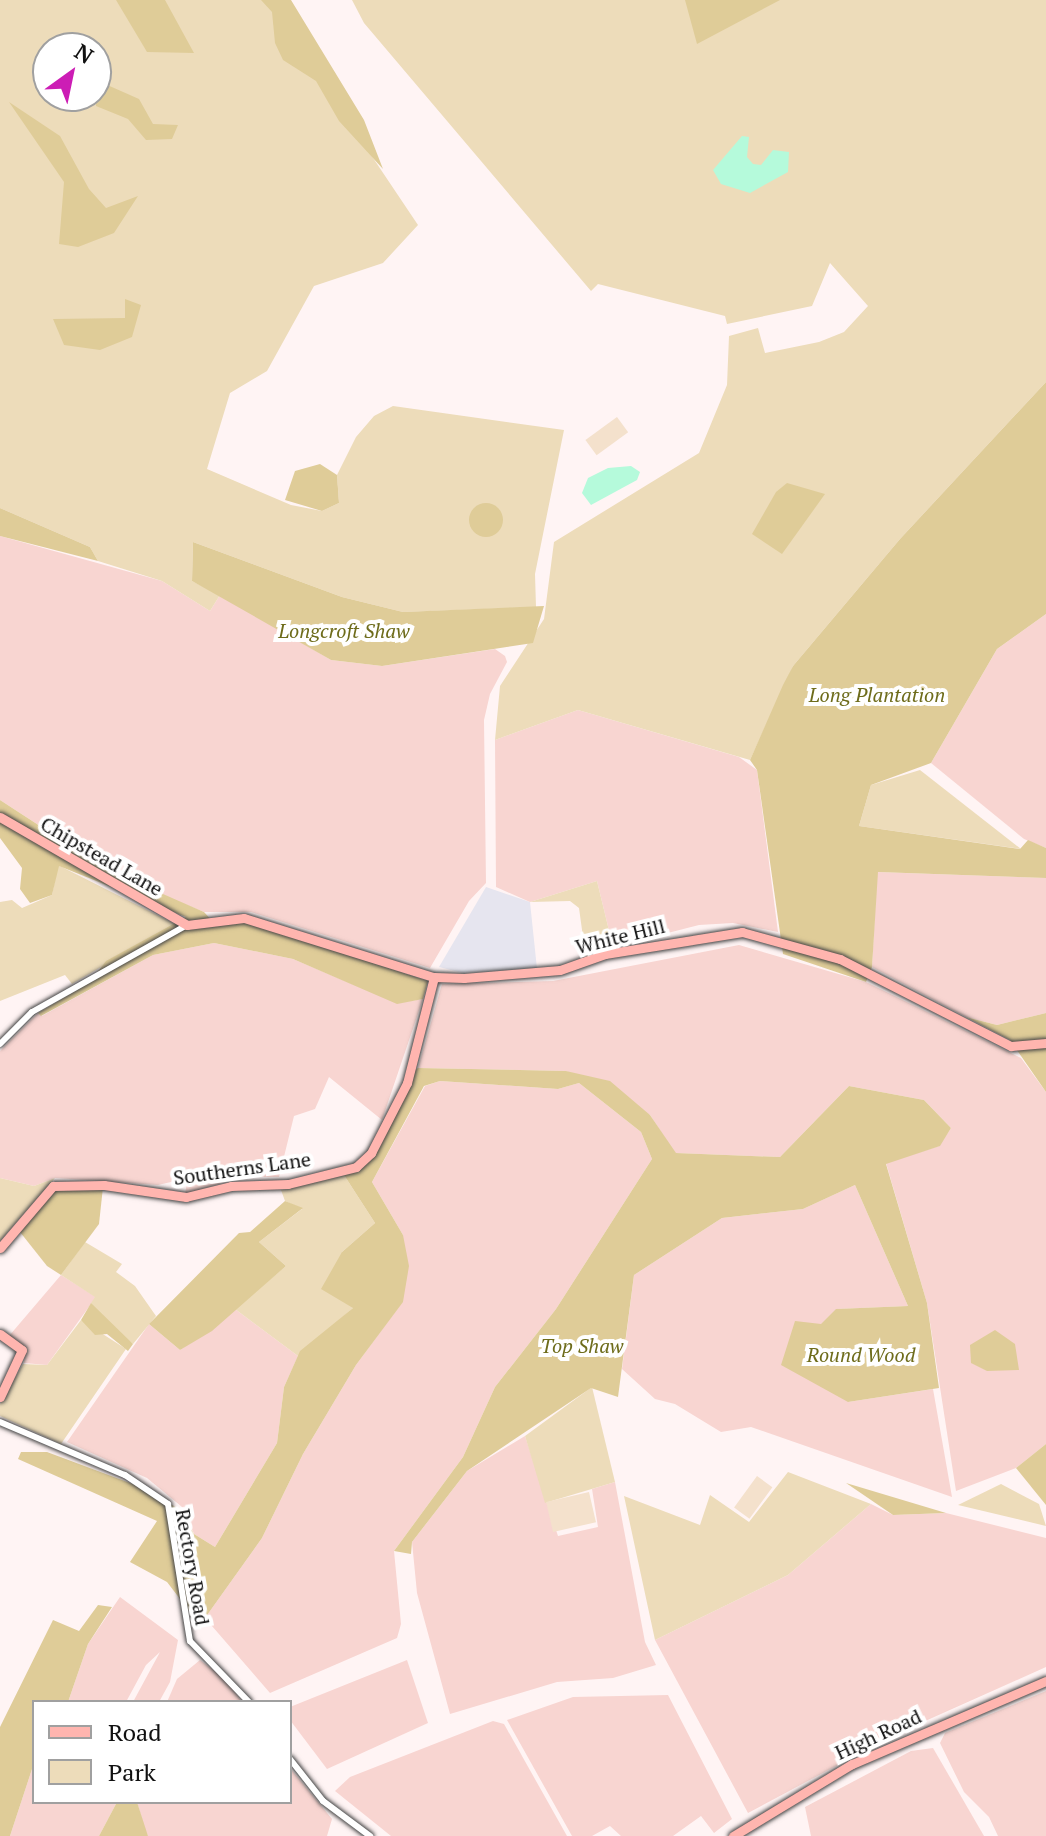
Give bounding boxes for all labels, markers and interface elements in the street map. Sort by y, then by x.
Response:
north arrow [32,32,112,112]
text: N [69,36,99,70]
park label: Longcroft Shaw [278,618,410,642]
park label: Long Plantation [809,682,945,706]
street label: Chipstead Lane [37,811,167,901]
street label: White Hill [573,913,667,959]
street label: Southerns Lane [172,1146,312,1190]
park label: Top Shaw [540,1333,624,1357]
park label: Round Wood [807,1342,915,1366]
street label: Rectory Road [171,1507,215,1627]
legend [32,1700,292,1804]
street label: High Road [831,1704,925,1764]
text: Road [108,1716,162,1748]
text: Park [108,1756,156,1788]

